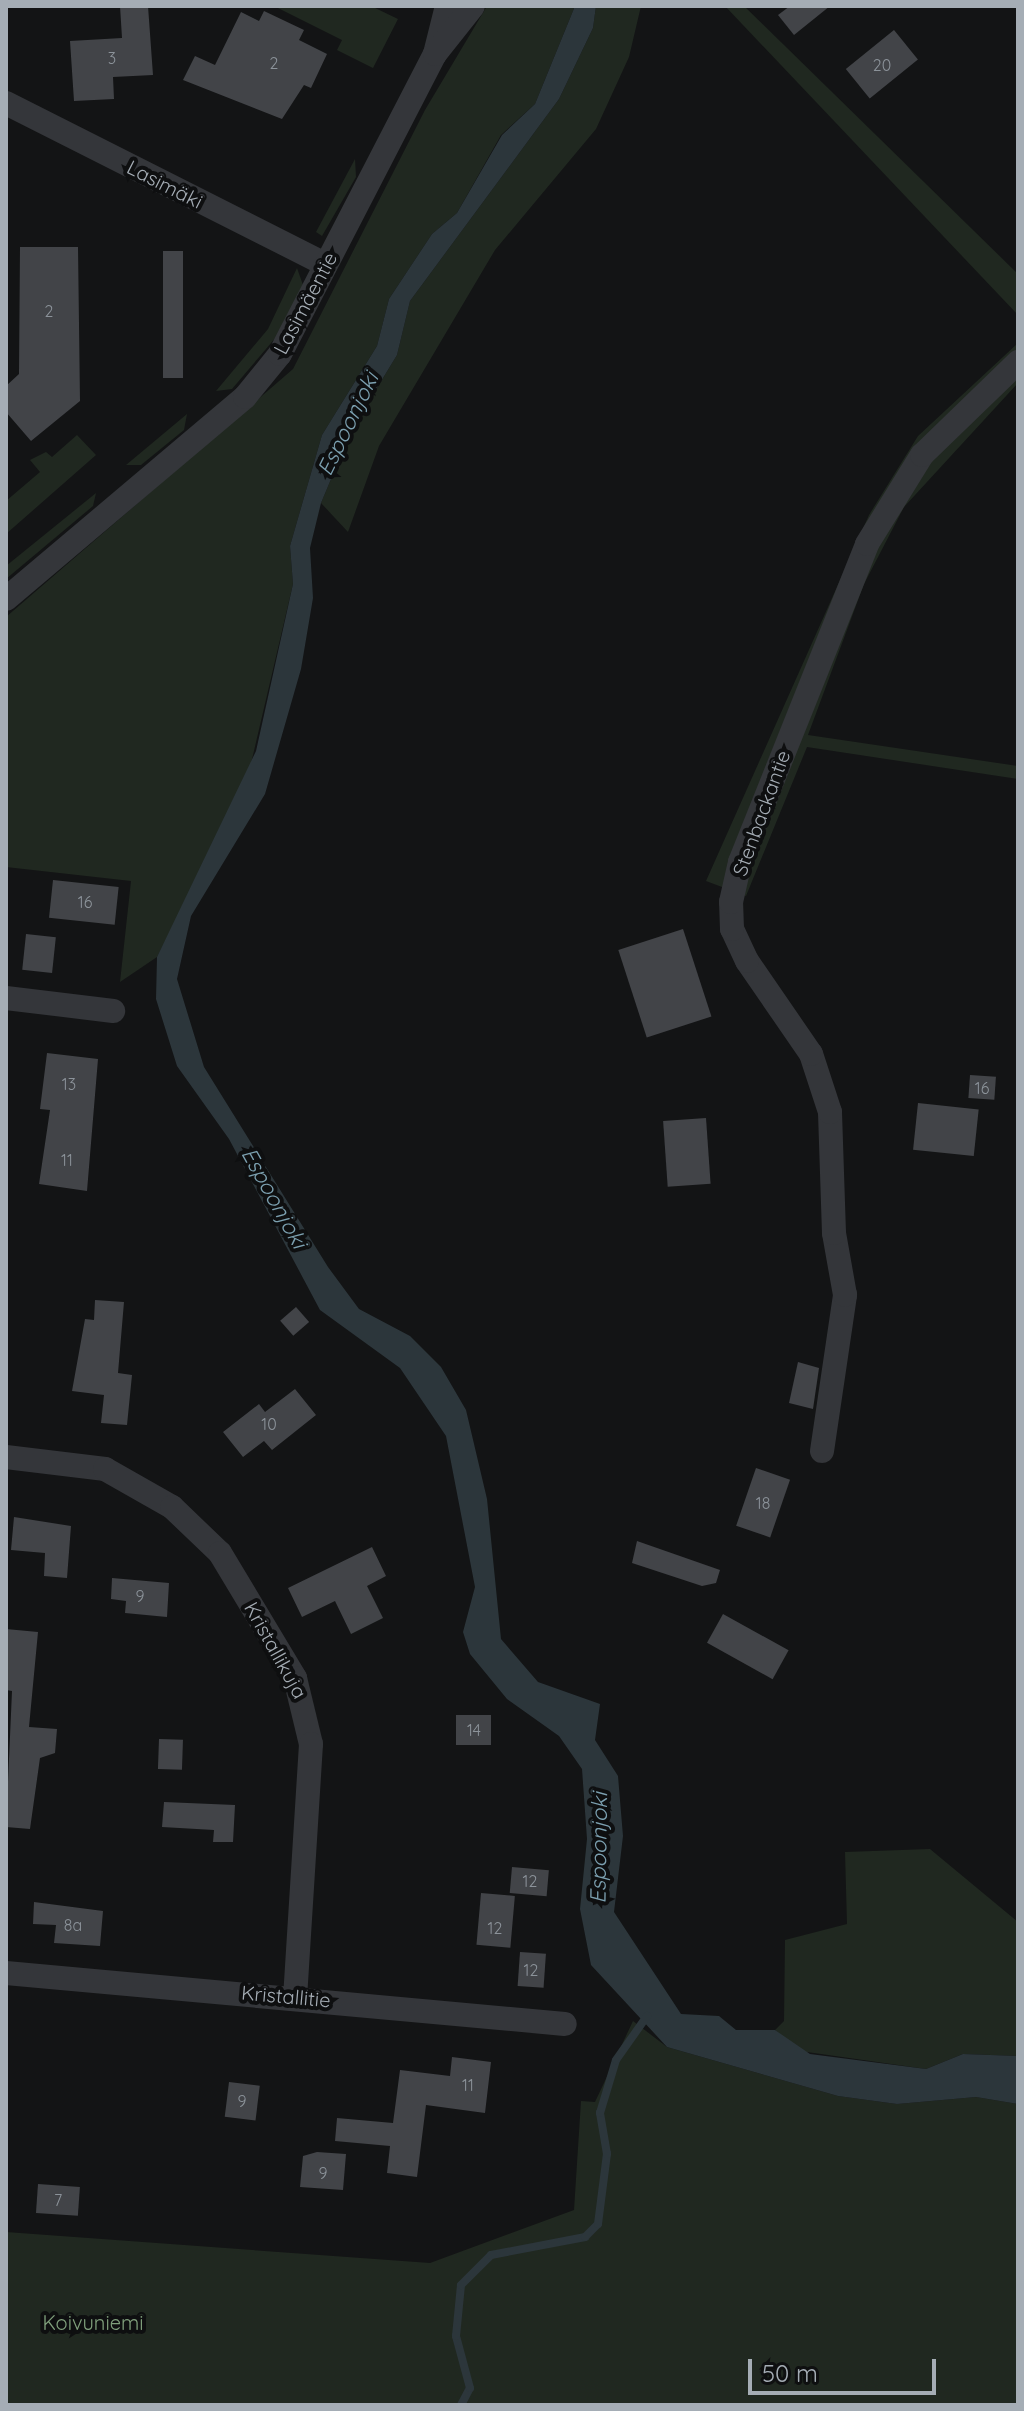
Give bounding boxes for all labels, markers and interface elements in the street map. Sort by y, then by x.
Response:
house number: 3 [108,48,116,68]
house number: 2 [270,53,278,73]
house number: 20 [873,55,891,75]
street label: Lasimäki [123,155,207,213]
street label: Lasimäentie [268,248,342,358]
house number: 2 [45,301,53,321]
water label: Espoonjoki [312,368,384,480]
street label: Stenbackantie [727,747,795,879]
house number: 16 [78,892,92,912]
house number: 13 [62,1074,76,1094]
house number: 16 [975,1078,989,1098]
water label: Espoonjoki [236,1143,312,1253]
house number: 11 [61,1150,73,1170]
house number: 10 [261,1414,277,1434]
house number: 18 [756,1493,770,1513]
house number: 9 [136,1586,144,1606]
street label: Kristallikuja [240,1598,312,1702]
house number: 14 [467,1720,481,1740]
water label: Espoonjoki [585,1792,613,1904]
house number: 12 [523,1871,537,1891]
house number: 8a [64,1915,82,1935]
house number: 12 [488,1918,502,1938]
house number: 12 [524,1960,538,1980]
street label: Kristallitie [240,1980,332,2012]
house number: 11 [462,2075,474,2095]
house number: 9 [238,2091,246,2111]
house number: 9 [319,2163,327,2183]
house number: 7 [54,2190,62,2210]
park label: Koivuniemi [42,2310,144,2334]
scale bar [752,2343,940,2393]
text: 50 m [762,2358,818,2388]

